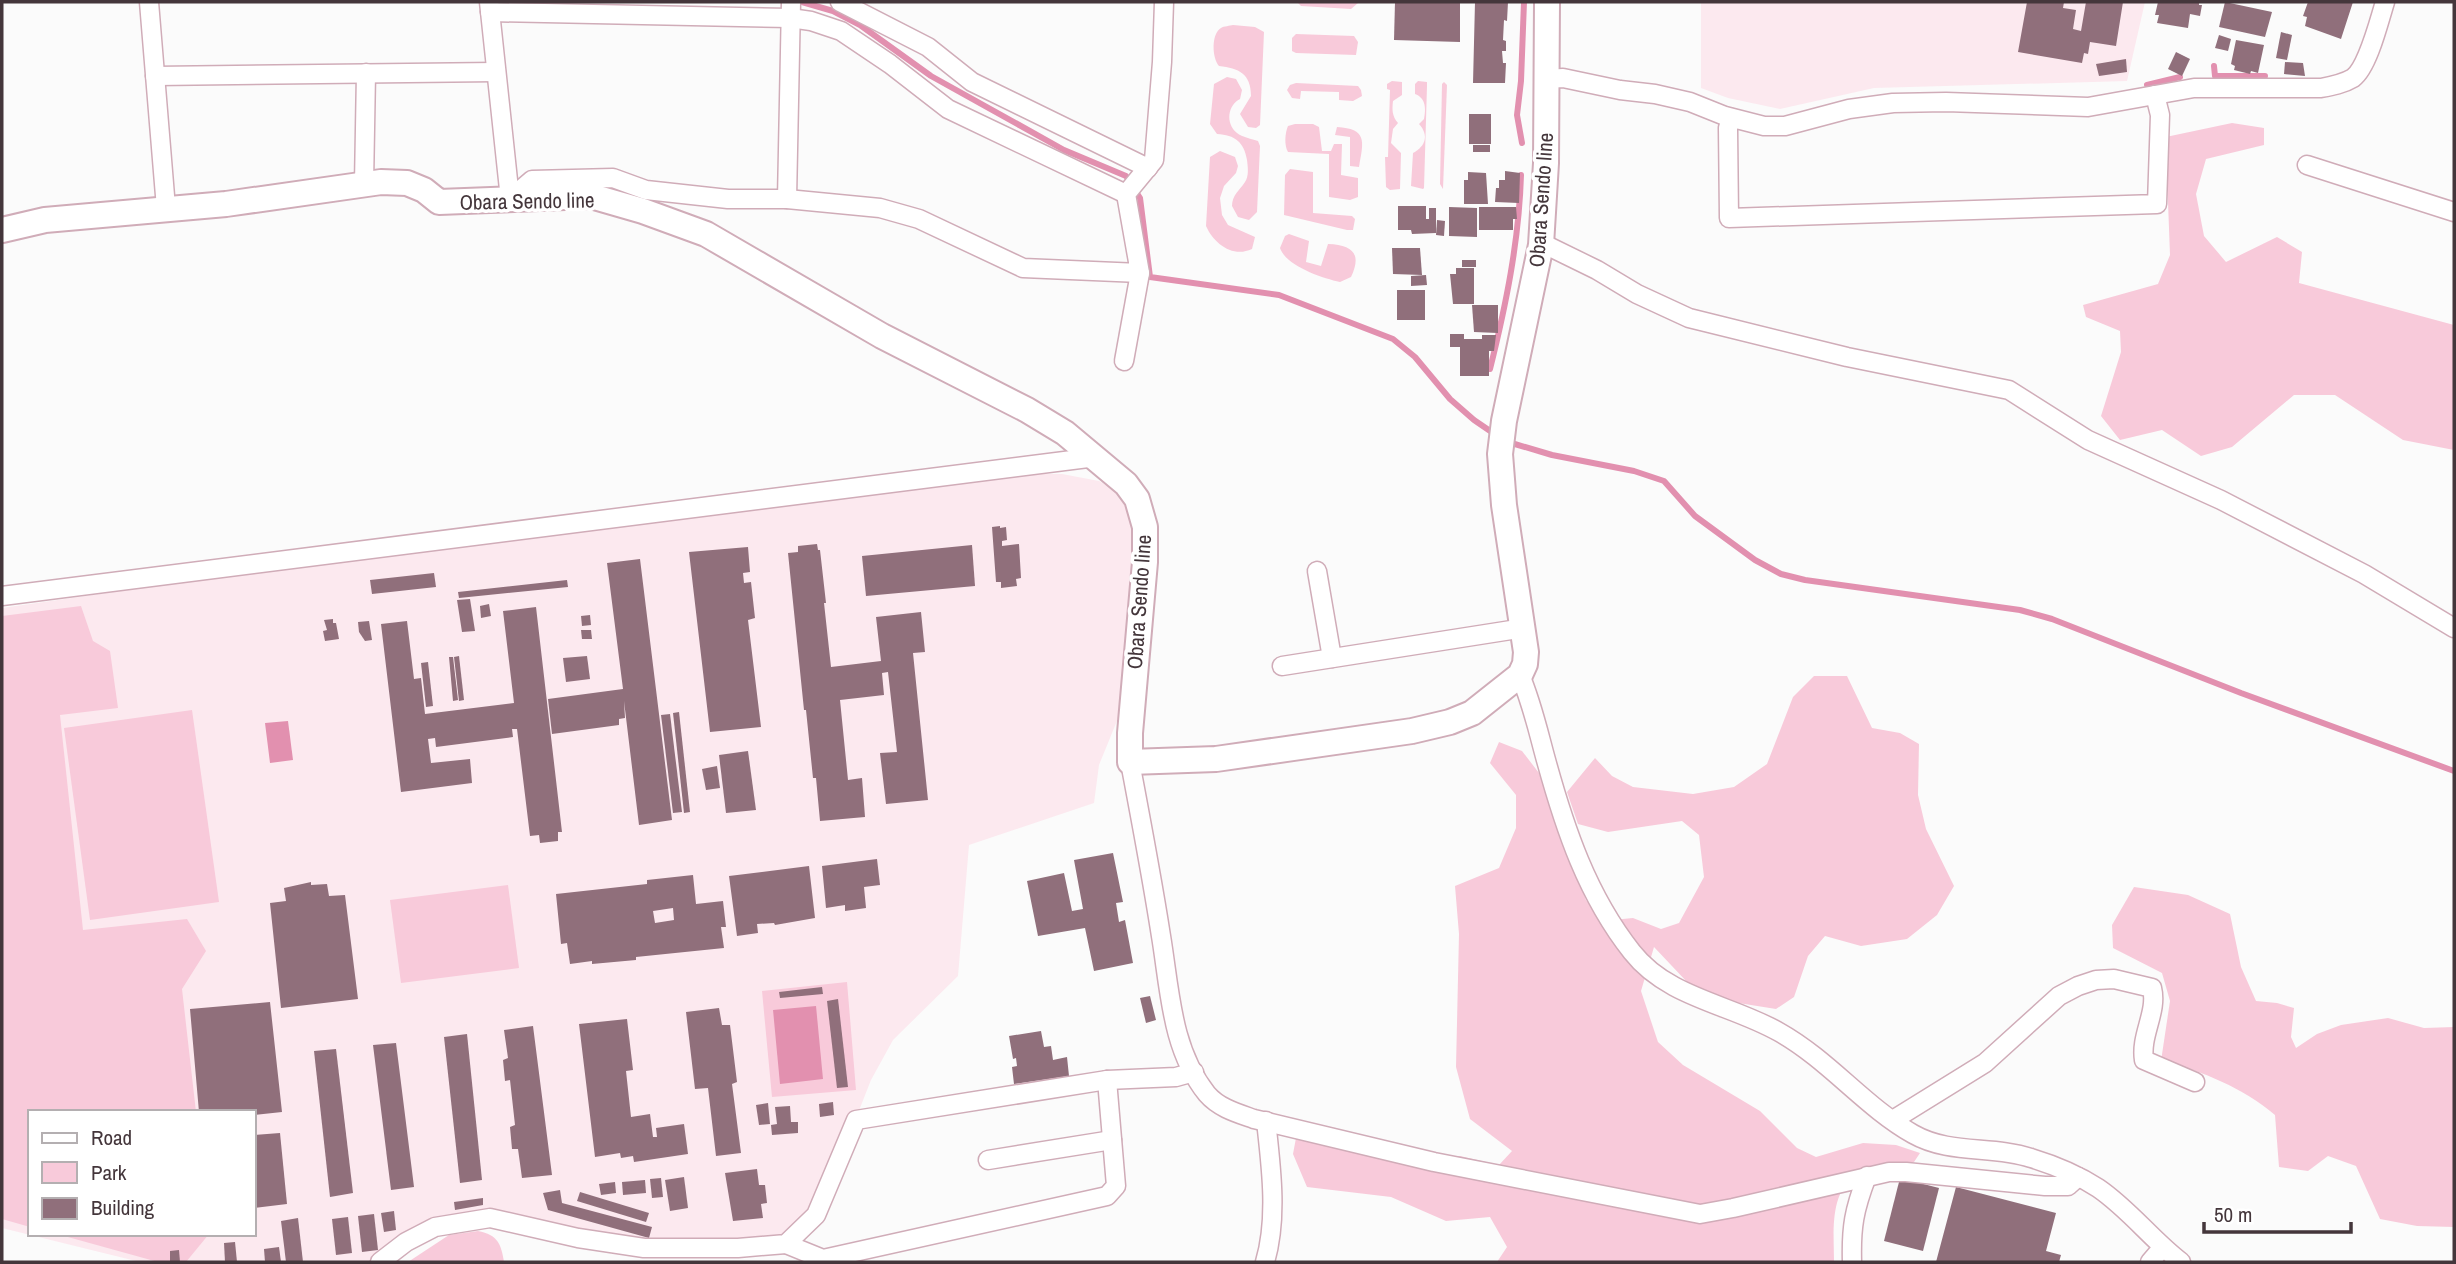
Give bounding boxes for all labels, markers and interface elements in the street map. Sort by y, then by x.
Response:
street label: Obara Sendo line [1522,132,1560,268]
street label: Obara Sendo line [459,185,595,217]
street label: Obara Sendo line [1120,534,1158,670]
legend [28,1110,256,1236]
text: Road [91,1123,132,1152]
text: Park [91,1158,127,1187]
scale bar [2204,1190,2351,1234]
text: Building [91,1193,155,1222]
text: 50 m [2214,1200,2252,1229]

